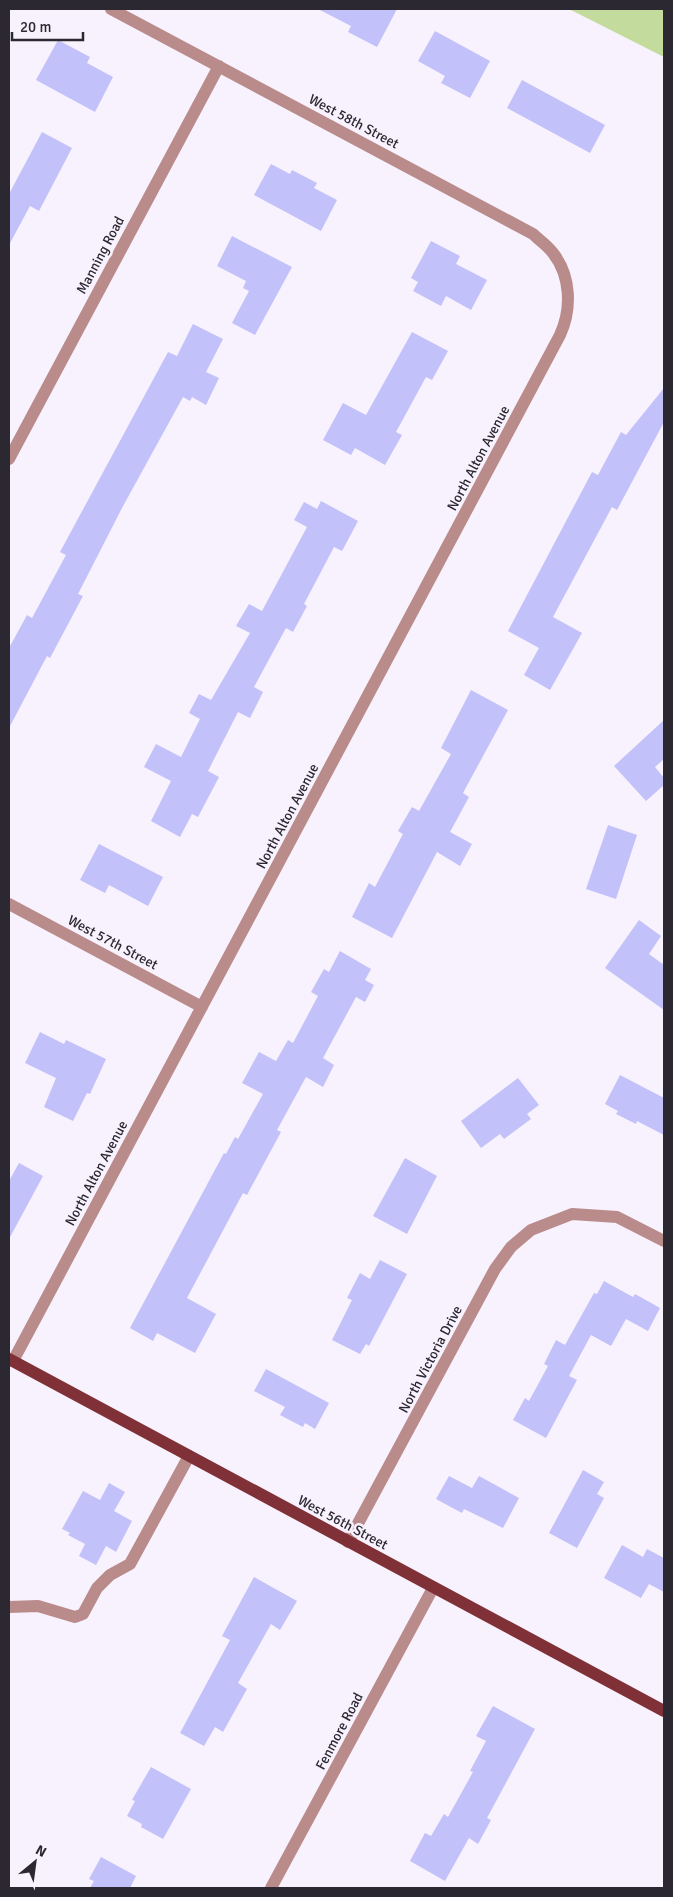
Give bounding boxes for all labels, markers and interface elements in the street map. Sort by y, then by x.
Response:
scale bar [12,10,84,42]
text: 20 m [20,18,51,36]
street label: West 58th Street [306,91,402,152]
street label: Manning Road [73,213,128,297]
street label: North Alton Avenue [444,403,513,514]
street label: North Alton Avenue [253,761,322,872]
street label: West 57th Street [65,912,161,973]
street label: North Alton Avenue [62,1118,131,1229]
street label: North Victoria Drive [395,1303,466,1416]
street label: West 56th Street [295,1492,391,1553]
street label: Fenmore Road [312,1690,367,1773]
north arrow [10,1837,60,1887]
text: N [33,1841,49,1861]

